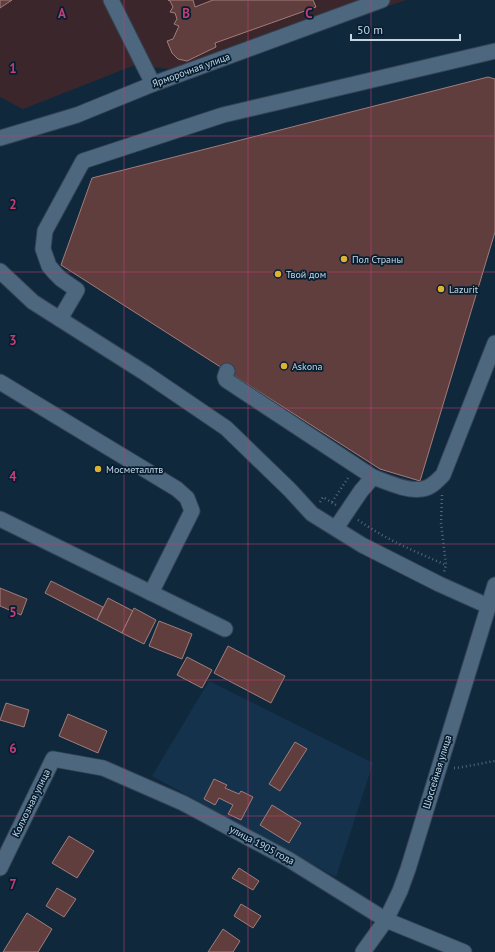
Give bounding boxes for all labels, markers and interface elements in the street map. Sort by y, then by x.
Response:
text: A [58,5,66,22]
text: B [182,5,190,22]
text: C [305,5,313,22]
scale bar [351,16,460,42]
text: 50 m [357,22,383,37]
street label: Ярморочная улица [150,50,232,90]
text: 1 [9,60,17,77]
text: 2 [9,196,17,213]
place label: Пол Страны [352,253,403,266]
marker: Пол Страны [339,254,349,264]
place label: Твой дом [286,268,326,281]
marker: Твой дом [273,269,283,279]
place label: Lazurit [449,283,479,296]
marker: Lazurit [436,284,446,294]
text: 3 [9,332,17,349]
place label: Askona [292,360,323,373]
marker: Askona [279,361,289,371]
place label: Мосметаллтв [106,463,163,476]
marker: Мосметаллтв [93,464,103,474]
text: 4 [9,468,17,485]
text: 5 [9,604,17,621]
street label: Шоссейная улица [420,734,454,810]
text: 6 [9,740,17,757]
street label: Колхозная улица [9,767,53,839]
street label: улица 1905 года [227,822,297,868]
text: 7 [9,876,17,893]

